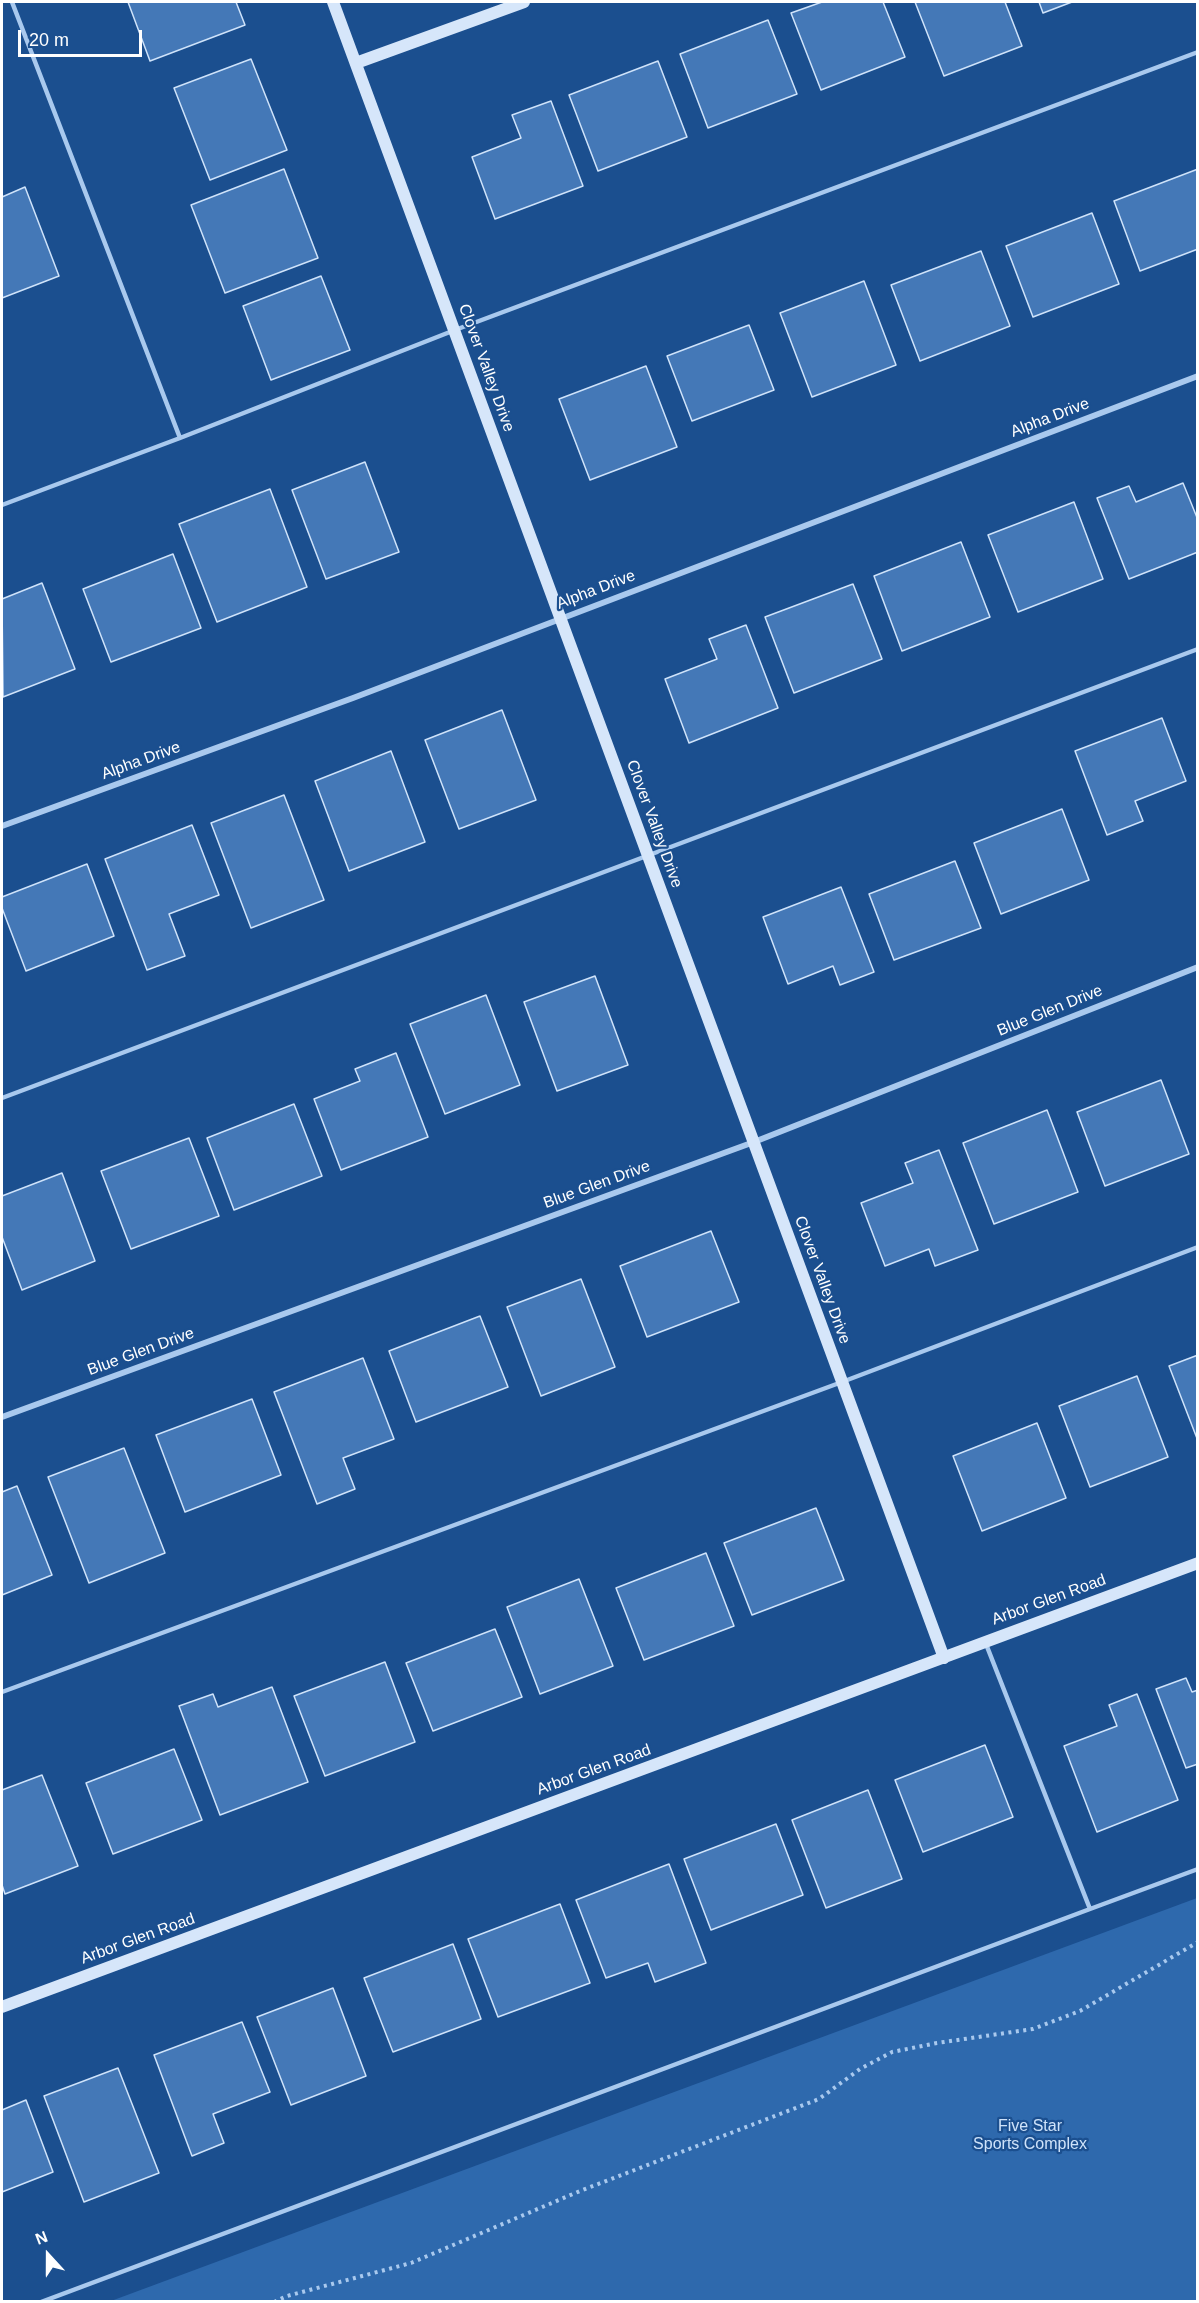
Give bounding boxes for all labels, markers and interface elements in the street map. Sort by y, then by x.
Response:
scale bar [21,18,146,56]
text: 20 m [29,30,69,50]
street label: Clover Valley Drive [454,301,518,435]
street label: Alpha Drive [1008,394,1092,442]
street label: Alpha Drive [554,566,638,614]
street label: Alpha Drive [99,738,183,784]
street label: Clover Valley Drive [622,757,686,891]
street label: Blue Glen Drive [994,981,1106,1041]
street label: Blue Glen Drive [541,1157,653,1213]
street label: Clover Valley Drive [790,1213,854,1347]
street label: Blue Glen Drive [85,1324,197,1380]
street label: Arbor Glen Road [989,1570,1109,1630]
street label: Arbor Glen Road [534,1740,654,1800]
street label: Arbor Glen Road [78,1909,198,1969]
park label: Five Star Sports Complex [973,2117,1087,2155]
north arrow [18,2225,78,2285]
text: N [33,2228,50,2248]

